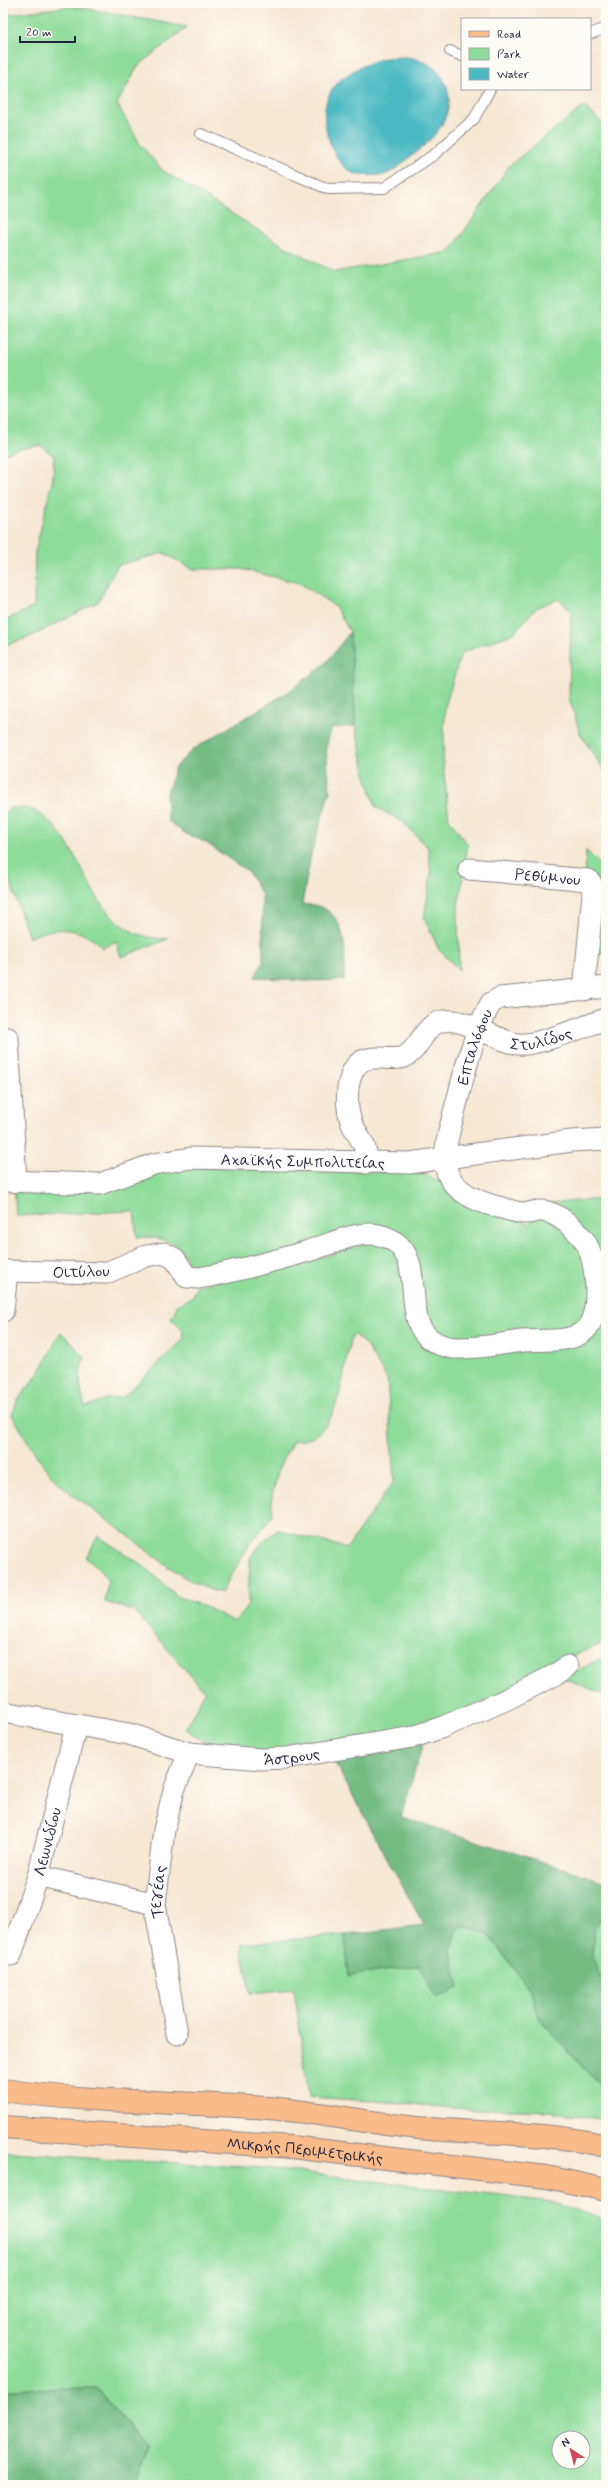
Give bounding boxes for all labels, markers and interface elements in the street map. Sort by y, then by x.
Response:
scale bar [20,18,75,44]
legend [461,18,591,90]
text: 20 m [26,25,52,41]
text: Road [497,27,521,43]
text: Park [497,47,521,63]
text: Water [497,67,529,83]
street label: Ρεθύμνου [514,864,581,891]
street label: Επταλόφου [453,1006,498,1087]
street label: Στυλίδος [508,1023,575,1057]
street label: Αχαϊκής Συμπολιτείας [220,1150,385,1174]
street label: Οιτύλου [52,1261,110,1284]
street label: Άστρους [263,1744,321,1771]
street label: Λεωνιδίου [29,1805,67,1879]
street label: Τεγέας [146,1865,172,1920]
street label: Μικρής Περιμετρικής [226,2134,384,2170]
north arrow [551,2430,591,2470]
text: N [559,2435,573,2451]

